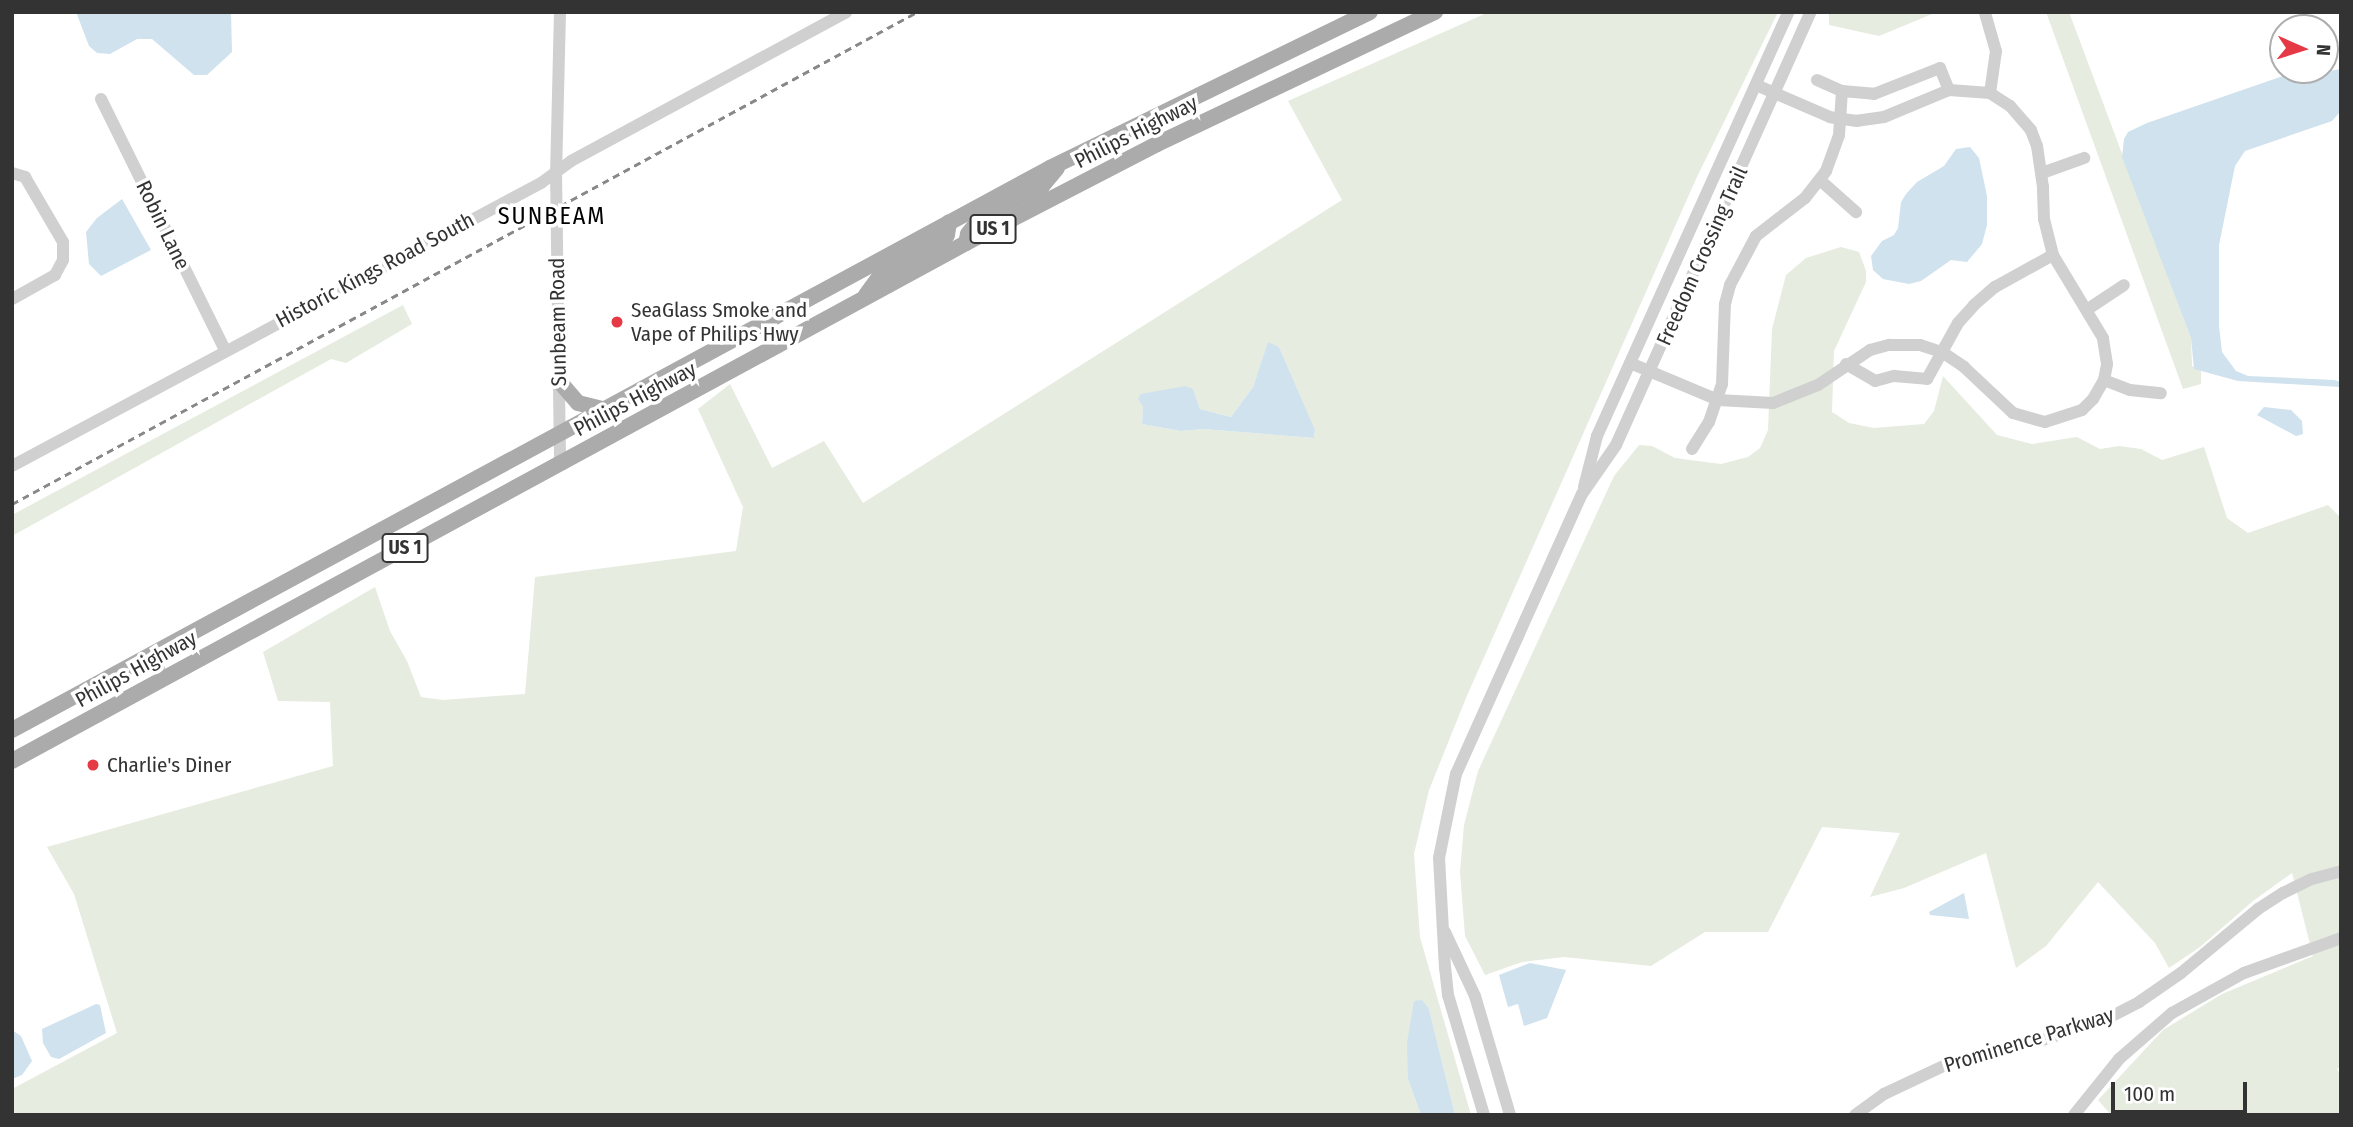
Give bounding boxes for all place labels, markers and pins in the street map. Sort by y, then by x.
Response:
place label: SeaGlass Smoke and Vape of Philips Hwy [631,297,807,347]
marker: SeaGlass Smoke and Vape of Philips Hwy [609,314,625,330]
place label: Charlie's Diner [107,752,231,778]
marker: Charlie's Diner [85,757,101,773]

